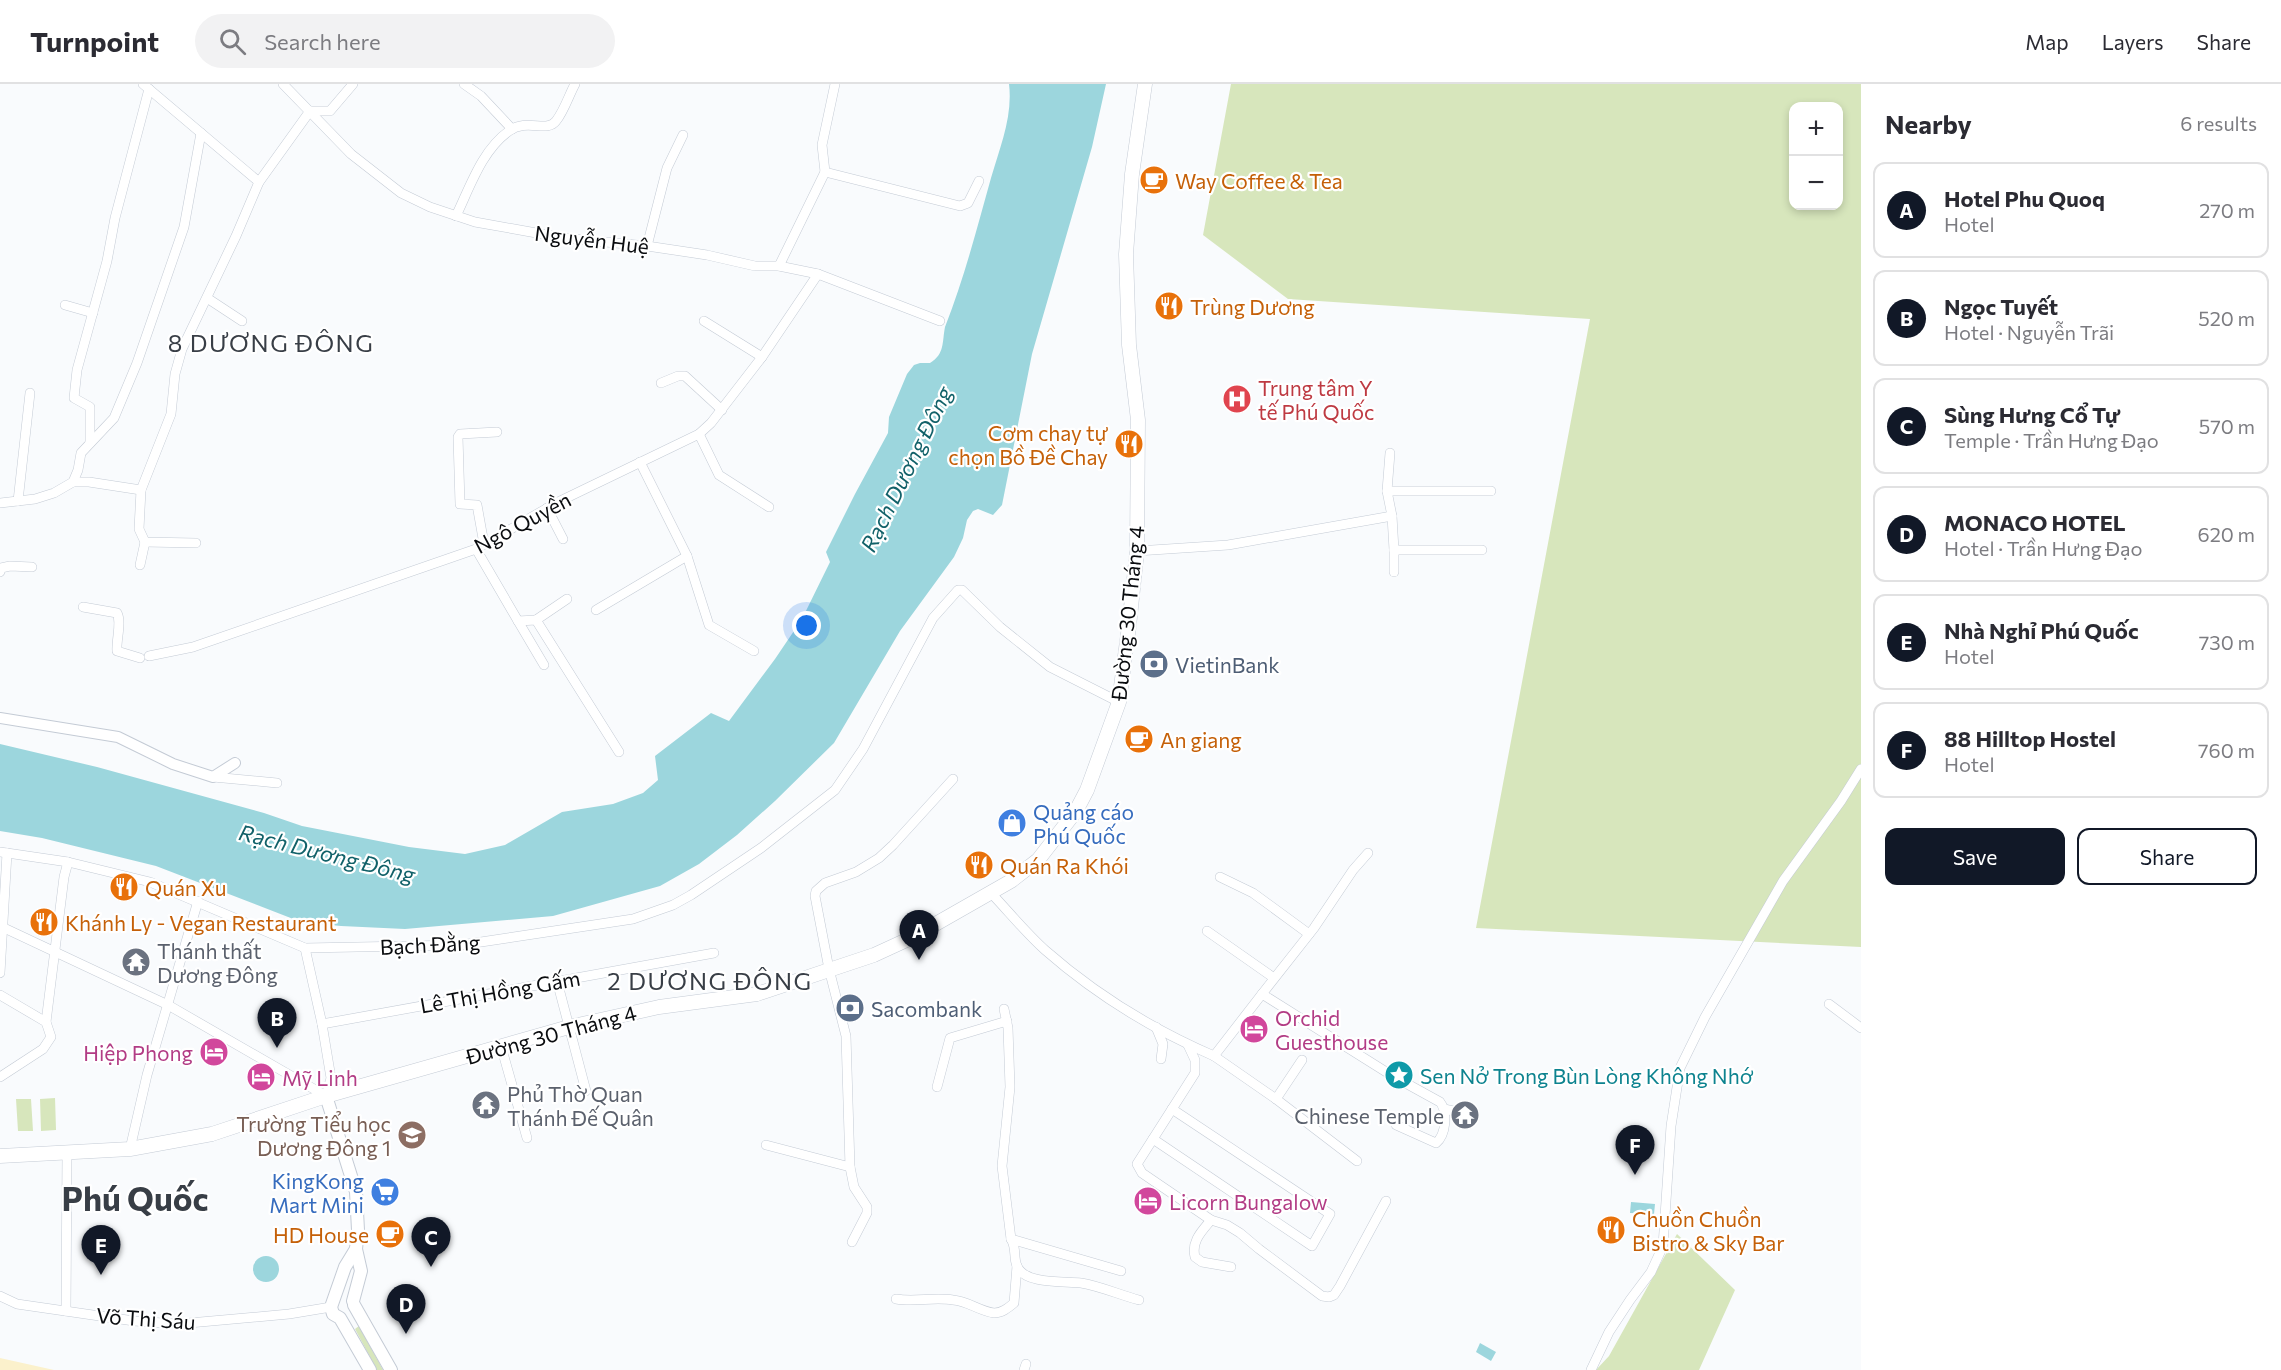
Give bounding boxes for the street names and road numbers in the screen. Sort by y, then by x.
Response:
street label: Nguyễn Huệ [533,219,651,258]
street label: Ngô Quyền [469,486,575,558]
street label: Đường 30 Tháng 4 [1105,524,1149,703]
street label: Bạch Đằng [379,929,481,959]
street label: Lê Thị Hồng Gấm [418,965,582,1017]
street label: Đường 30 Tháng 4 [462,999,639,1069]
street label: Võ Thị Sáu [96,1302,196,1334]

